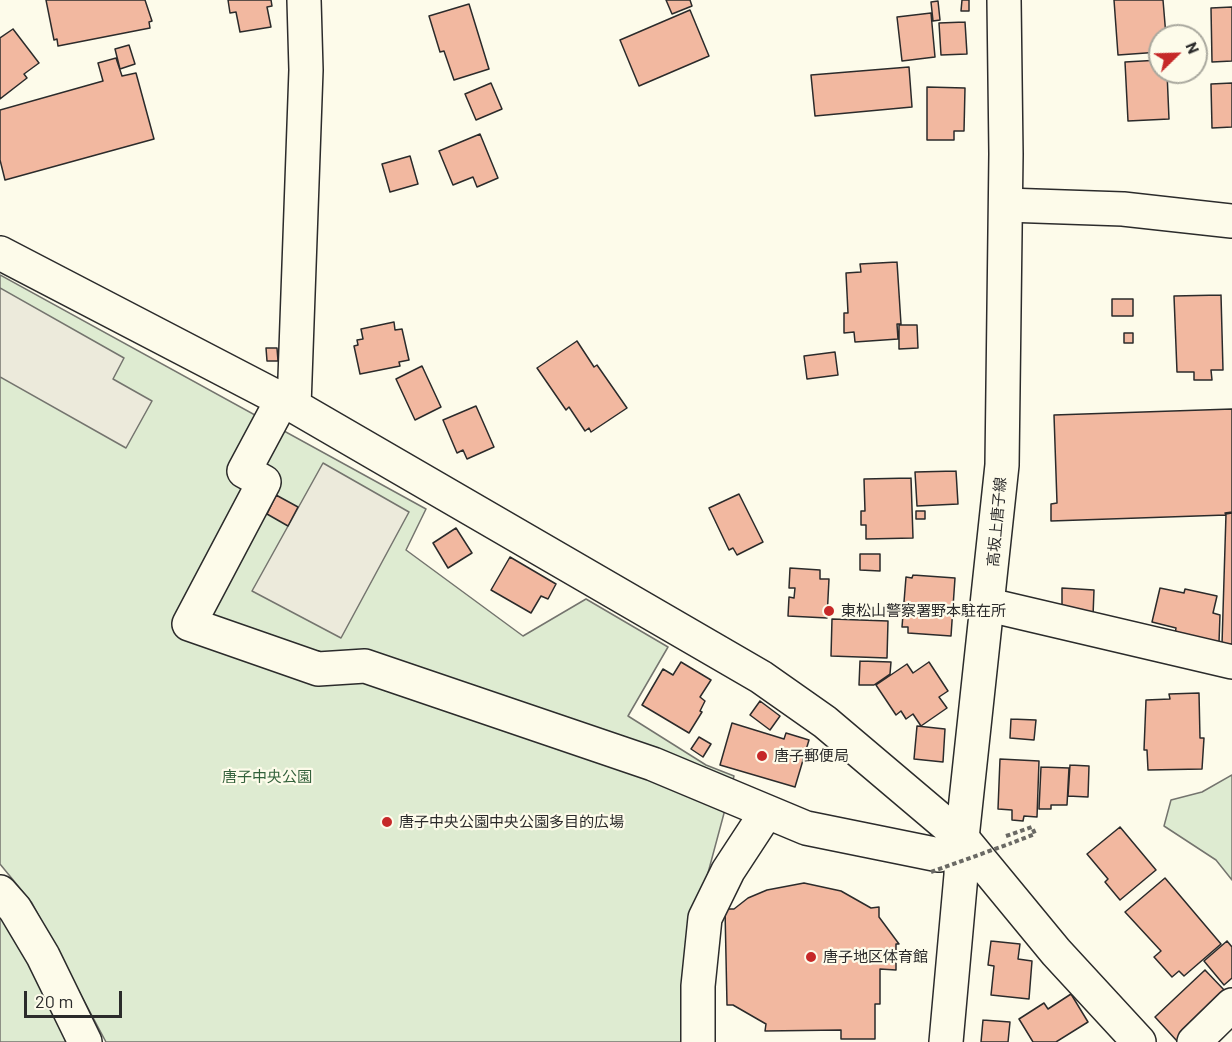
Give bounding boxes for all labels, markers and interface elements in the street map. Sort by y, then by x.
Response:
north arrow [1148,24,1208,84]
text: N [1182,39,1204,56]
street label: 高坂上唐子線 [984,476,1010,568]
place label: 東松山警察署野本駐在所 [841,602,1006,620]
marker: 東松山警察署野本駐在所 [822,604,836,618]
place label: 唐子郵便局 [774,747,849,765]
marker: 唐子郵便局 [755,749,769,763]
park label: 唐子中央公園 [222,768,312,786]
place label: 唐子中央公園中央公園多目的広場 [399,813,624,831]
marker: 唐子中央公園中央公園多目的広場 [380,815,394,829]
place label: 唐子地区体育館 [823,948,928,966]
marker: 唐子地区体育館 [804,950,818,964]
scale bar [27,979,124,1017]
text: 20 m [35,990,73,1012]

